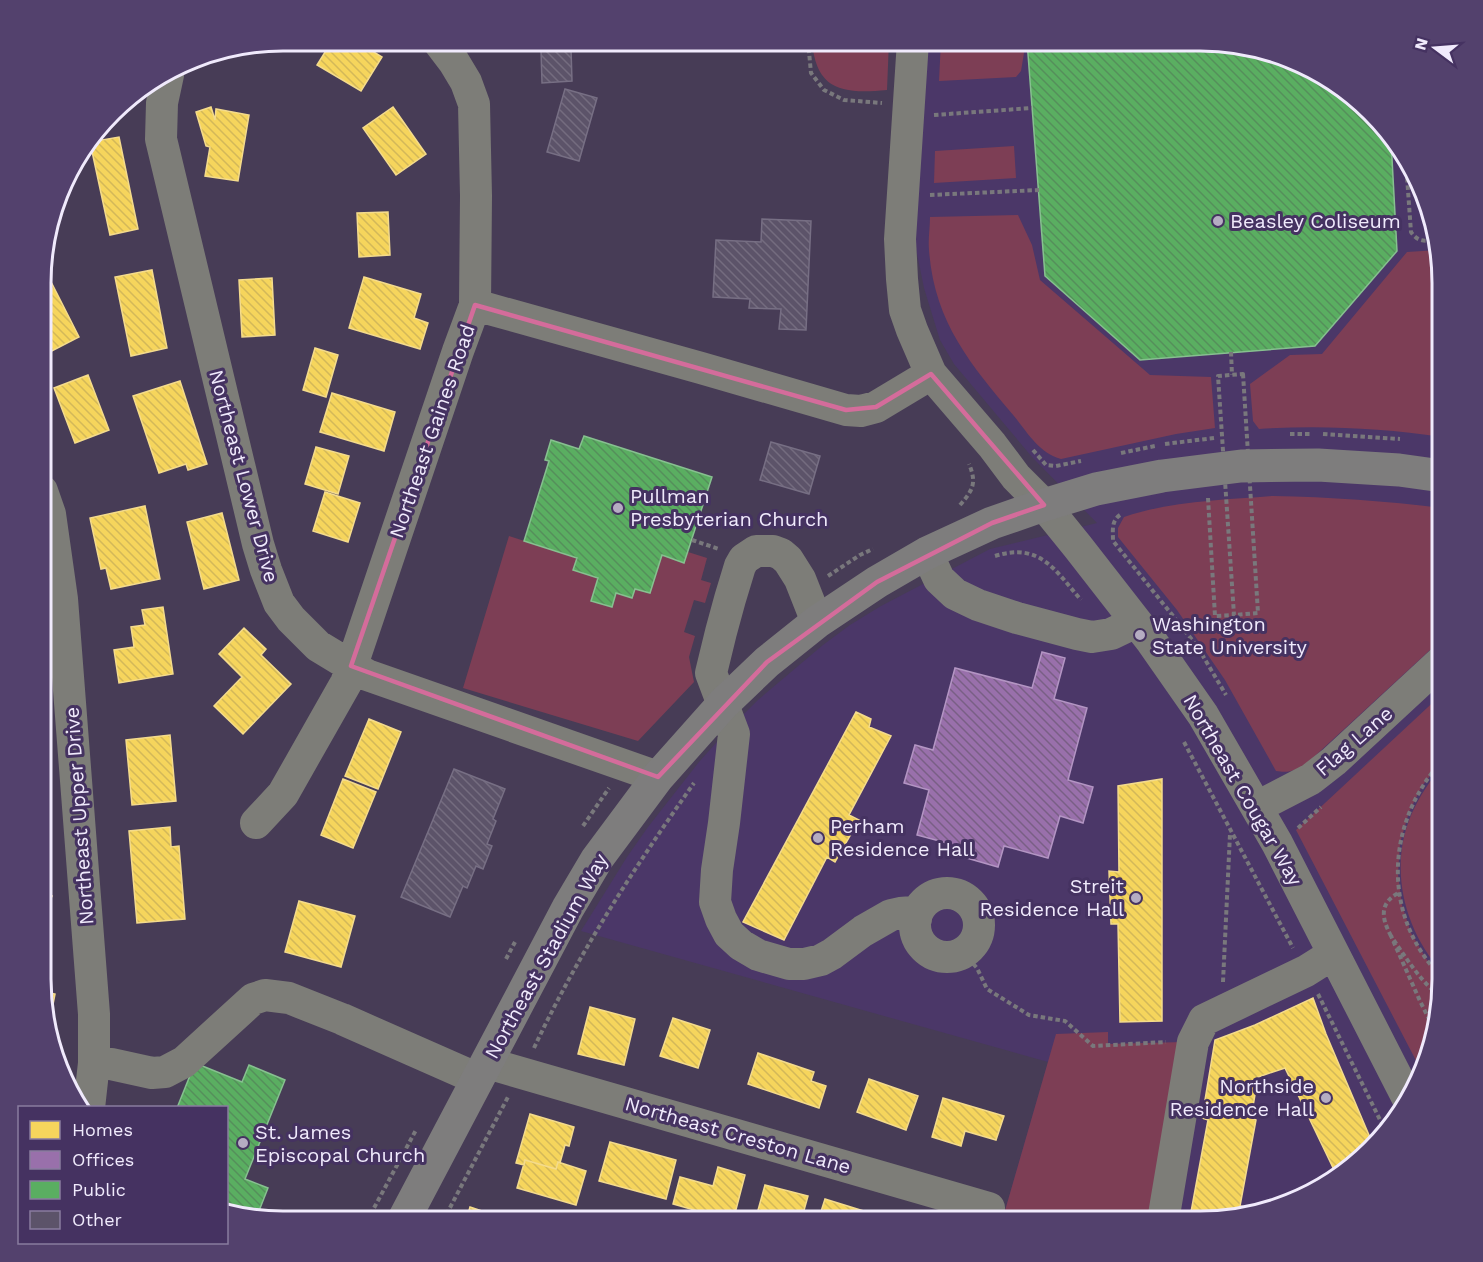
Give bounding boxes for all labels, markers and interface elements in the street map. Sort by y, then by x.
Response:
north arrow [1405,18,1465,78]
text: N [1410,36,1432,52]
place label: Beasley Coliseum [1230,209,1401,233]
marker: Beasley Coliseum [1211,214,1225,228]
street label: Northeast Gaines Road [384,321,480,541]
street label: Northeast Lower Drive [204,367,284,585]
place label: Pullman Presbyterian Church [630,484,828,531]
marker: Pullman Presbyterian Church [611,501,625,515]
place label: Washington State University [1152,612,1308,659]
marker: Washington State University [1133,628,1147,642]
street label: Northeast Cougar Way [1178,690,1308,891]
street label: Flag Lane [1311,701,1397,781]
street label: Northeast Upper Drive [59,706,99,926]
place label: Perham Residence Hall [830,814,975,861]
marker: Perham Residence Hall [811,831,825,845]
street label: Northeast Stadium Way [479,849,613,1063]
place label: Streit Residence Hall [980,874,1125,921]
marker: Streit Residence Hall [1129,891,1143,905]
place label: Northside Residence Hall [1170,1074,1314,1121]
street label: Northeast Creston Lane [622,1091,854,1179]
marker: Northside Residence Hall [1319,1091,1333,1105]
legend [18,1106,228,1244]
text: Homes [72,1119,133,1140]
place label: St. James Episcopal Church [255,1120,425,1167]
marker: St. James Episcopal Church [236,1136,250,1150]
text: Offices [72,1149,134,1170]
text: Public [72,1179,126,1200]
text: Other [72,1209,122,1230]

